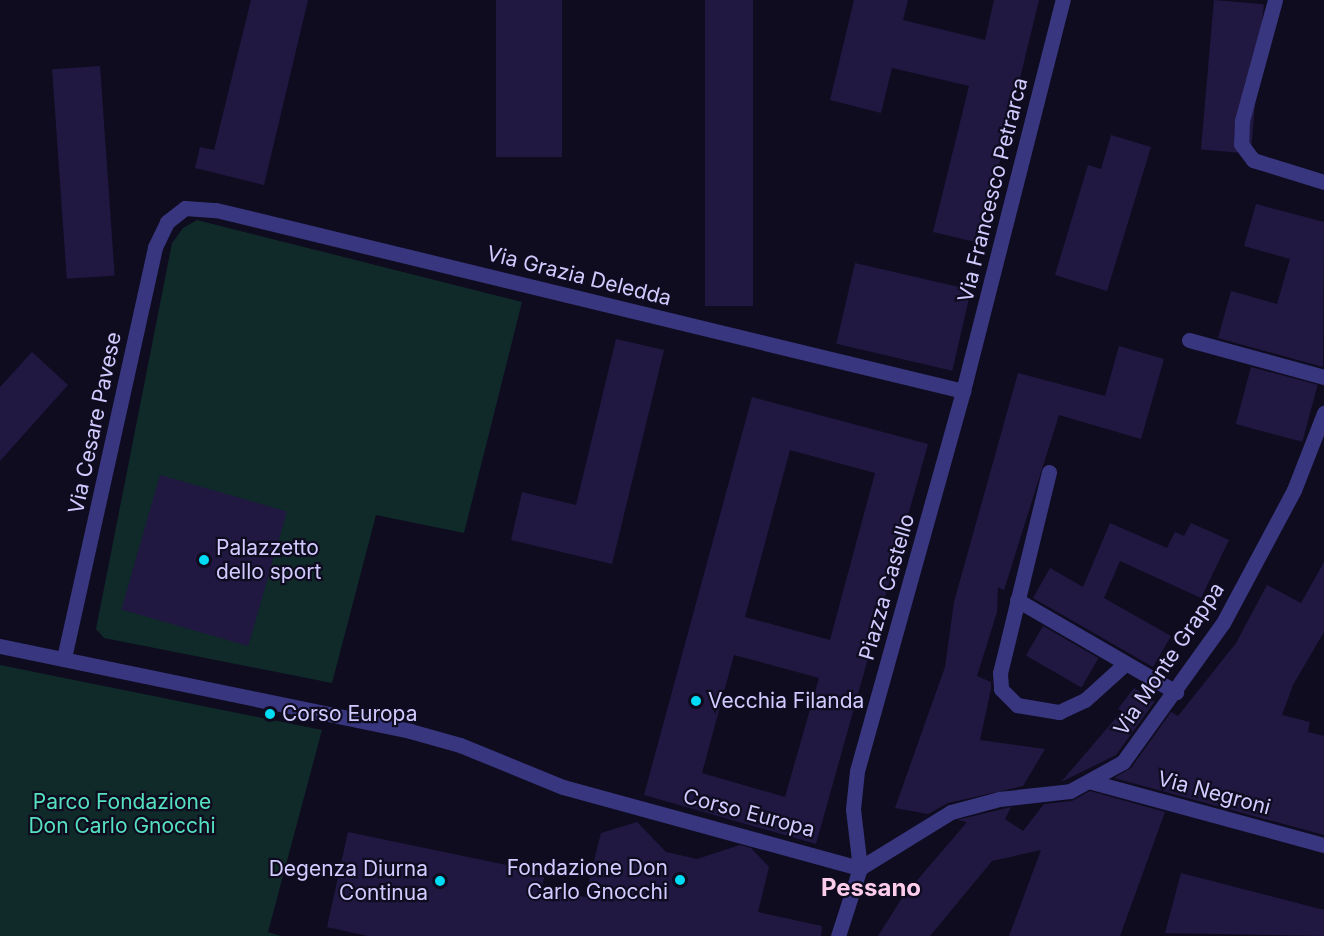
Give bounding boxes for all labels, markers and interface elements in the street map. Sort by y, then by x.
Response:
street label: Via Francesco Petrarca [953,75,1033,305]
street label: Via Grazia Deledda [484,241,674,311]
street label: Via Cesare Pavese [63,330,127,516]
street label: Piazza Castello [854,511,920,663]
place label: Palazzetto dello sport [216,535,321,585]
marker: Palazzetto dello sport [197,553,211,567]
street label: Via Monte Grappa [1108,578,1230,740]
place label: Vecchia Filanda [708,688,864,714]
marker: Vecchia Filanda [689,694,703,708]
place label: Corso Europa [282,701,417,727]
marker: Corso Europa [263,707,277,721]
street label: Via Negroni [1155,766,1273,820]
street label: Corso Europa [680,783,818,843]
park label: Parco Fondazione Don Carlo Gnocchi [28,789,216,839]
place label: Fondazione Don Carlo Gnocchi [507,855,668,905]
place label: Degenza Diurna Continua [269,856,428,906]
marker: Fondazione Don Carlo Gnocchi [673,873,687,887]
marker: Degenza Diurna Continua [433,874,447,888]
district label: Pessano [821,874,921,902]

